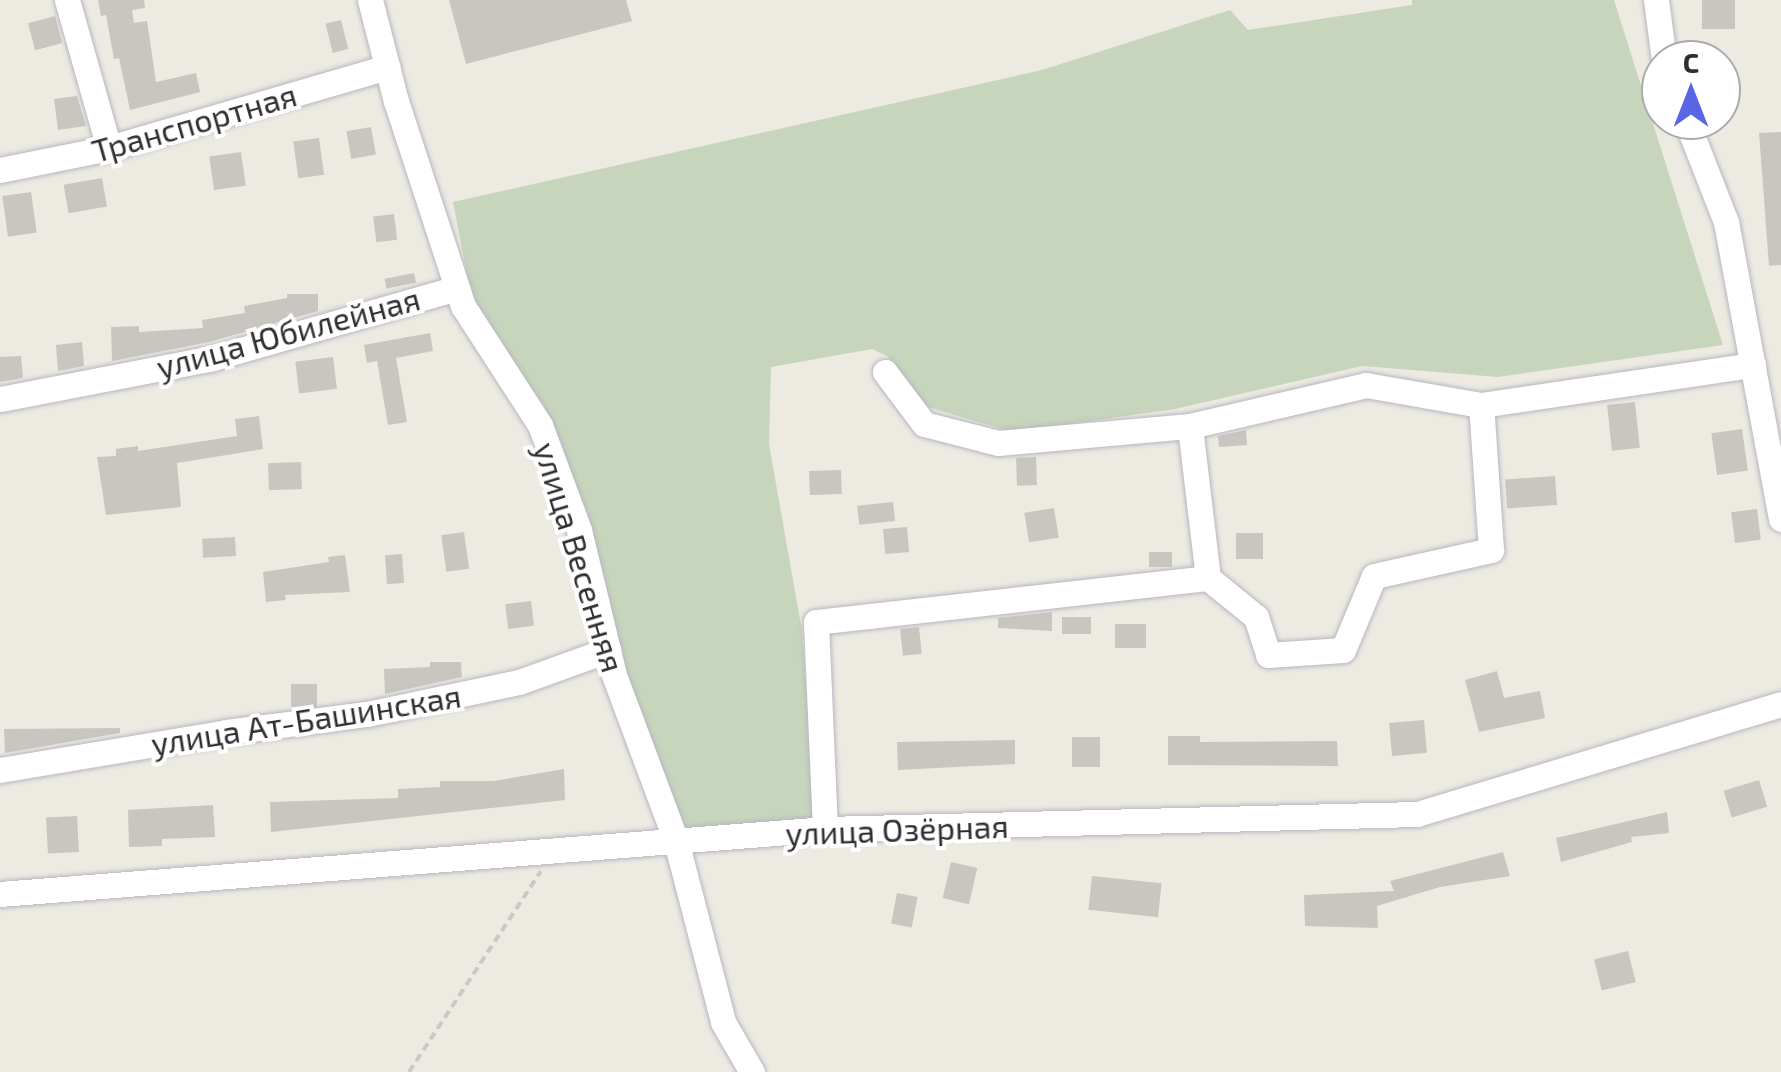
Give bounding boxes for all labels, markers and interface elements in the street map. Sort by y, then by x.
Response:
north arrow [1641,40,1741,140]
text: С [1683,45,1699,79]
street label: Транспортная [87,74,301,170]
street label: улица Юбилейная [152,278,424,386]
street label: улица Весенняя [527,437,633,677]
street label: улица Ат-Башинская [148,676,464,762]
street label: улица Озёрная [785,806,1009,852]

